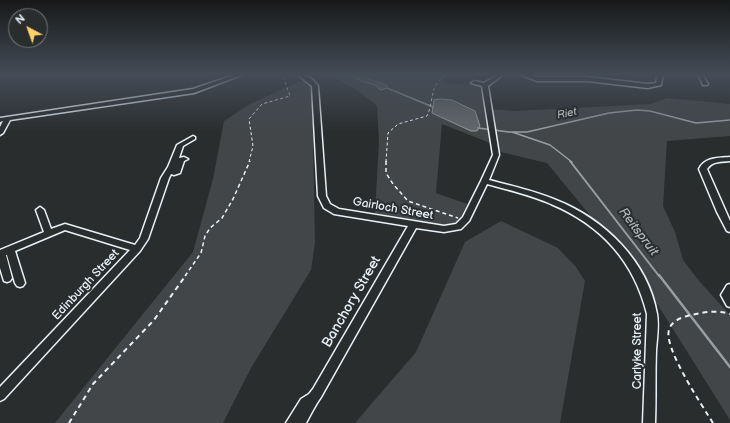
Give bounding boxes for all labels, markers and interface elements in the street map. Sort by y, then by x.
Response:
north arrow [8,8,48,48]
text: N [13,12,28,27]
water label: Riet [556,105,578,123]
street label: Gairloch Street [352,195,434,223]
water label: Reitspruit [615,205,661,259]
street label: Edinburgh Street [49,247,123,323]
street label: Banchory Street [319,253,385,351]
street label: Carlyke Street [631,313,645,389]

